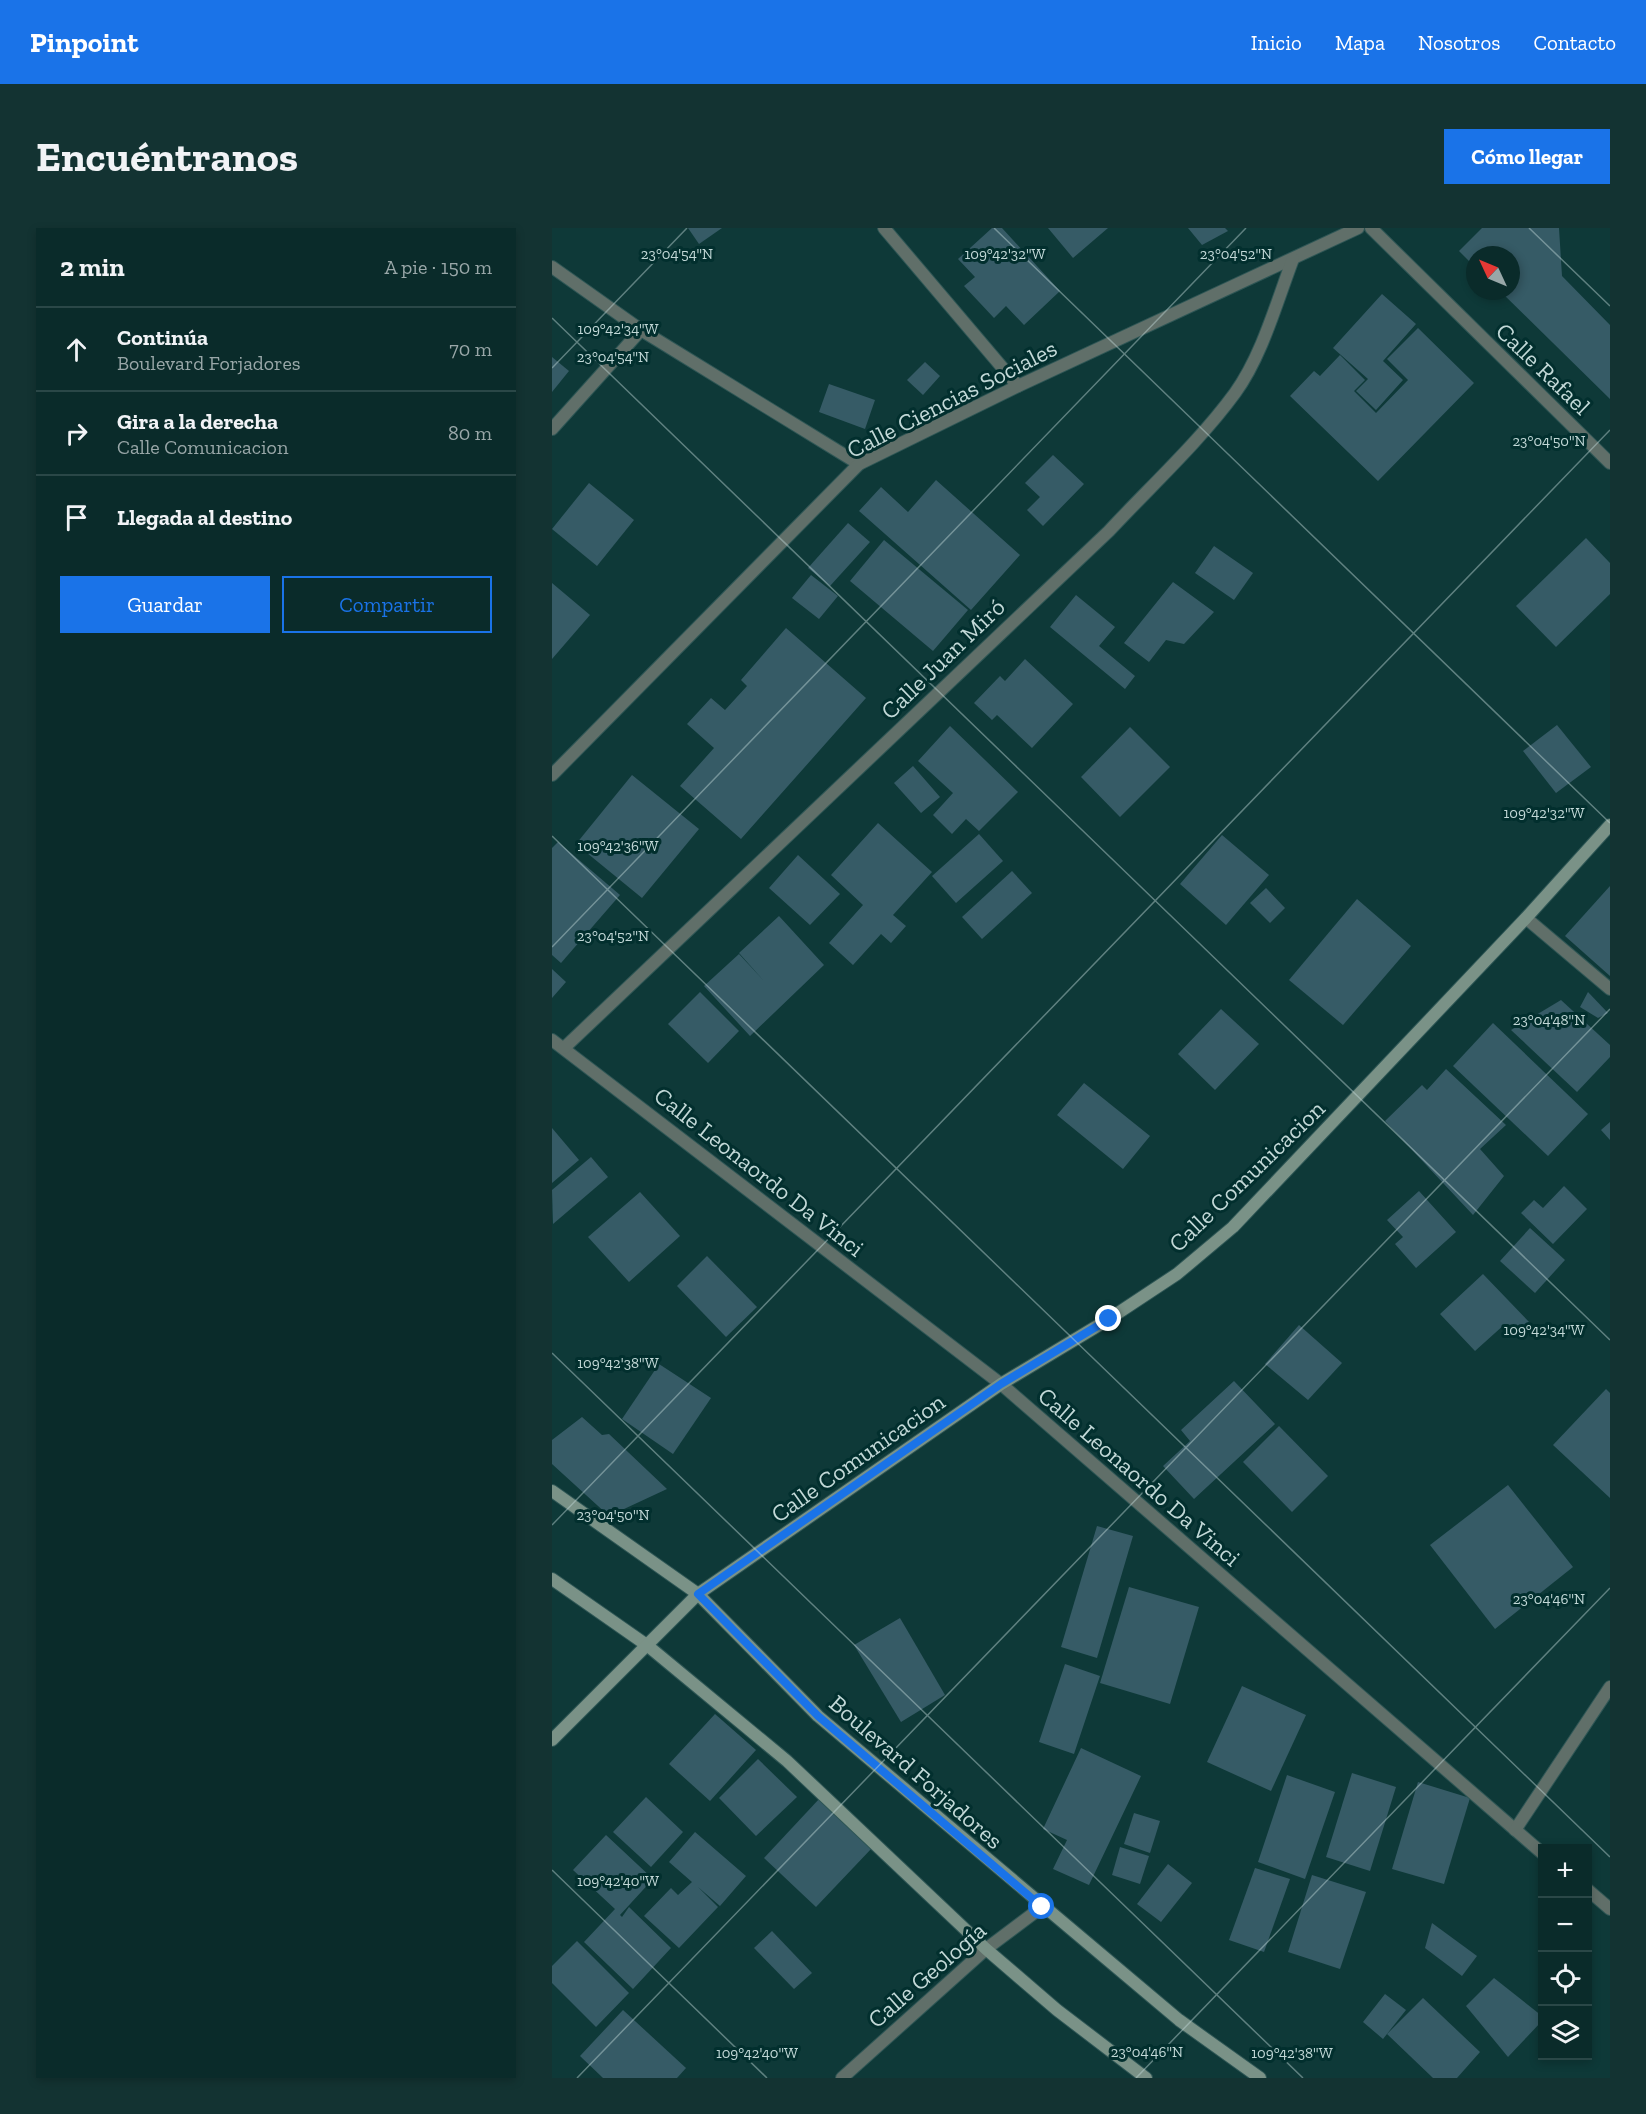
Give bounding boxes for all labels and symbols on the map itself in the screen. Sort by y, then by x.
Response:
text: 23°04'54"N [641,245,713,263]
text: 109°42'32"W [964,245,1046,263]
text: 23°04'52"N [1200,245,1272,263]
north arrow [1466,246,1520,300]
street label: Calle Rafael [1490,317,1597,421]
text: 109°42'34"W [577,320,659,338]
street label: Calle Ciencias Sociales [842,333,1062,464]
text: 23°04'54"N [577,348,649,366]
text: 23°04'50"N [1512,432,1586,450]
street label: Calle Juan Miró [875,592,1011,725]
text: 109°42'32"W [1503,804,1585,822]
text: 109°42'36"W [577,837,659,855]
text: 23°04'52"N [577,927,649,945]
text: 23°04'48"N [1513,1011,1585,1029]
street label: Calle Leonaordo Da Vinci [649,1081,870,1263]
street label: Calle Comunicacion [1163,1094,1331,1257]
route end [1095,1305,1121,1331]
text: 109°42'34"W [1503,1321,1585,1339]
text: 109°42'38"W [577,1354,659,1372]
street label: Calle Leonaordo Da Vinci [1032,1381,1247,1572]
street label: Calle Comunicacion [765,1387,950,1528]
text: 23°04'50"N [576,1506,650,1524]
text: 23°04'46"N [1513,1590,1585,1608]
street label: Boulevard Forjadores [824,1688,1009,1855]
text: 109°42'40"W [577,1872,659,1890]
route start [1028,1893,1054,1919]
street label: Calle Geología [862,1915,992,2034]
text: 23°04'46"N [1111,2043,1183,2061]
text: 109°42'40"W [716,2044,798,2062]
text: 109°42'38"W [1251,2044,1333,2062]

